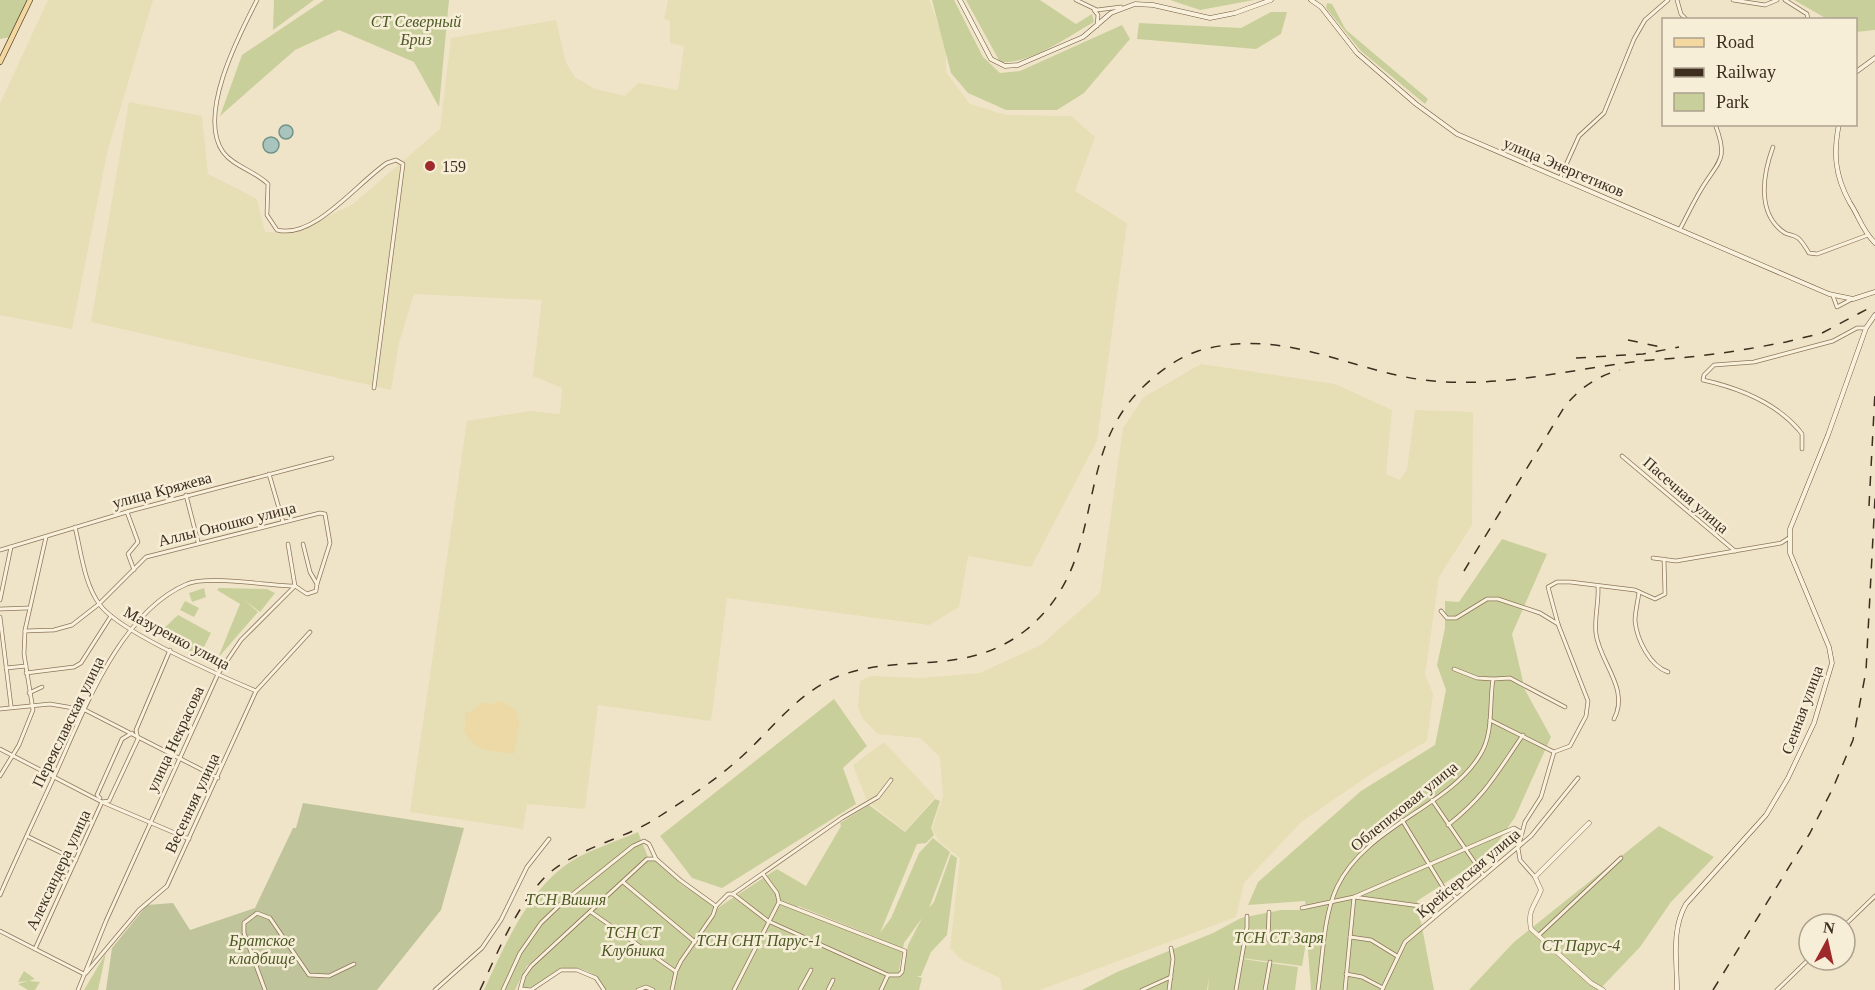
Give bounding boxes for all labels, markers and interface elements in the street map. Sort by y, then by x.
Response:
park label: СТ Северный Бриз [371,13,461,49]
legend [1662,18,1857,126]
text: Road [1716,32,1754,52]
text: Railway [1716,62,1776,82]
text: Park [1716,92,1749,112]
street label: улица Энергетиков [1501,134,1627,201]
place label: 159 [442,158,466,175]
marker: 159 [423,159,437,173]
street label: Пасечная улица [1639,453,1732,537]
street label: улица Кряжева [111,469,214,512]
street label: Аллы Оношко улица [156,499,298,550]
street label: Мазуренко улица [121,603,233,674]
street label: Переяславская улица [29,654,108,791]
street label: Сенная улица [1778,663,1827,757]
street label: улица Некрасова [143,683,208,795]
street label: Весенняя улица [161,751,223,856]
street label: Облепиховая улица [1347,758,1461,855]
street label: Александера улица [23,807,94,933]
street label: Крейсерская улица [1413,825,1524,922]
park label: ТСН Вишня [526,891,606,908]
north arrow [1797,912,1857,972]
text: N [1822,918,1836,937]
park label: ТСН СТ Клубника [600,924,665,960]
park label: ТСН СТ Заря [1234,929,1324,947]
park label: Братское кладбище [228,932,295,968]
park label: ТСН СНТ Парус-1 [696,932,822,950]
park label: СТ Парус-4 [1542,937,1620,955]

